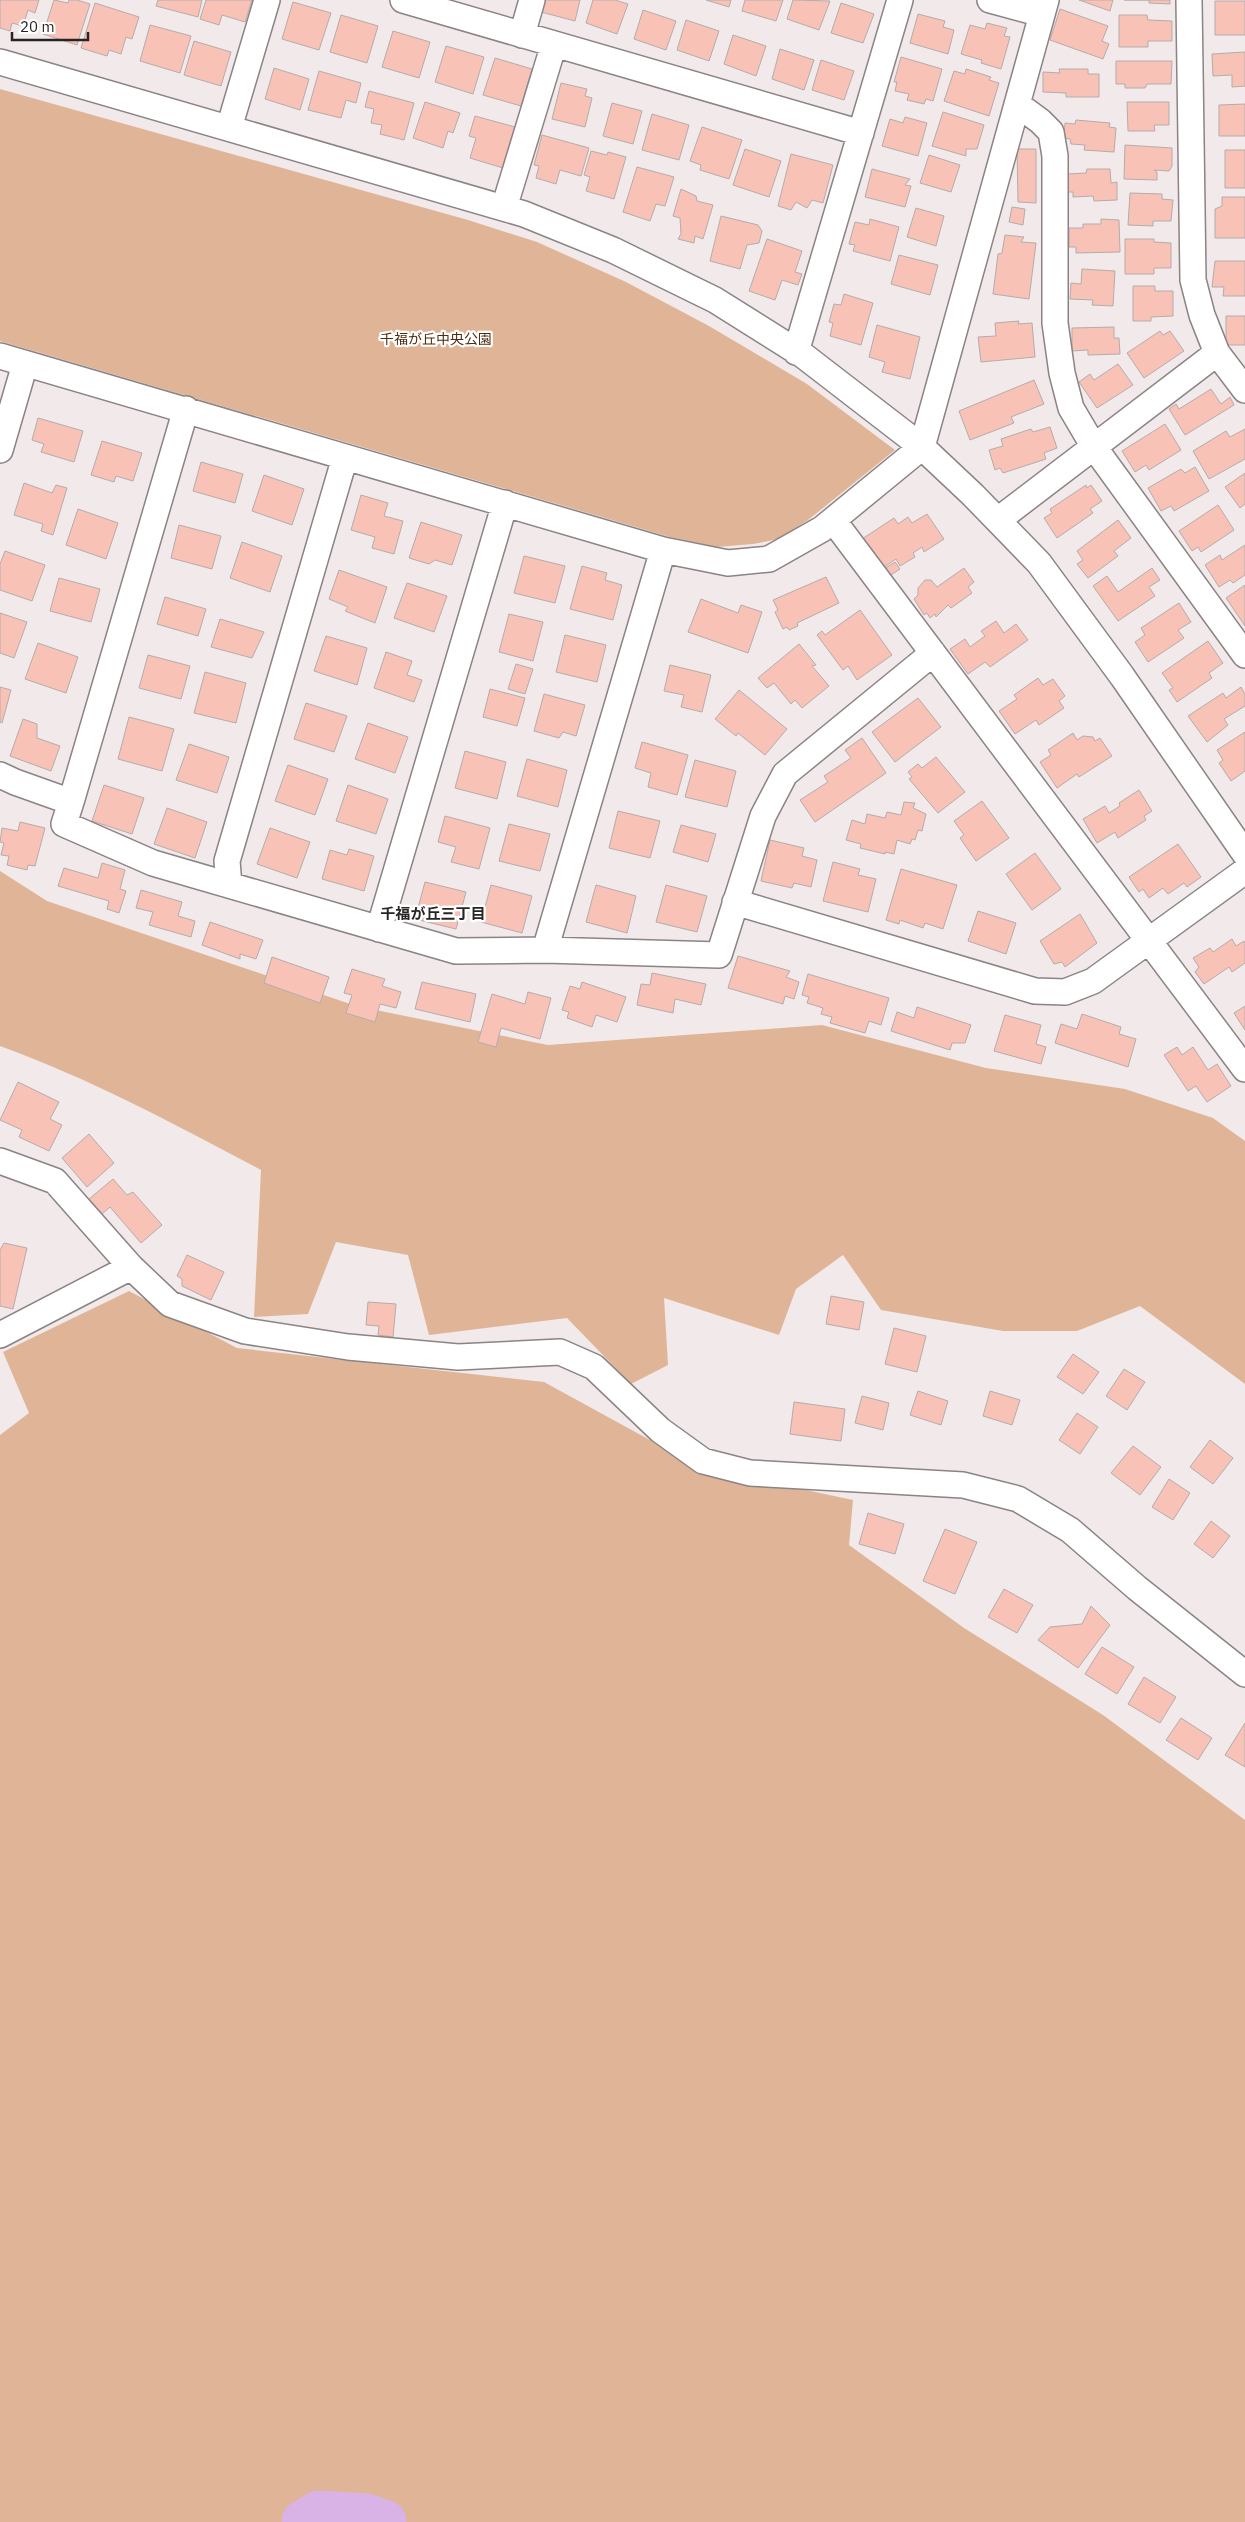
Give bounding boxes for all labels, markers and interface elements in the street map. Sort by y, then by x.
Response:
scale bar [12,10,89,42]
text: 20 m [20,17,55,36]
park label: 千福が丘中央公園 [380,330,492,348]
district label: 千福が丘三丁目 [380,904,486,923]

